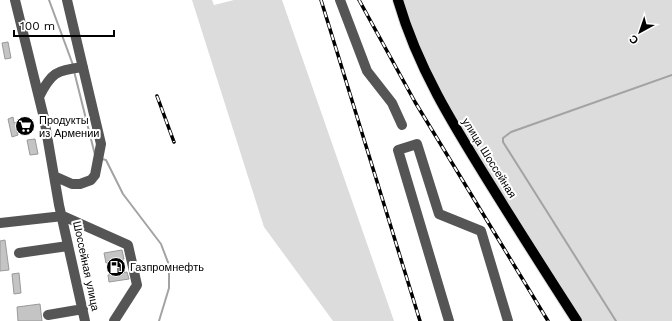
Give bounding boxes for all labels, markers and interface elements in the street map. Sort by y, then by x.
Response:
scale bar [14,12,114,38]
north arrow [620,12,660,52]
text: 100 m [20,19,55,33]
text: С [627,32,641,47]
place label: Продукты из Армении [39,114,99,140]
supermarket icon: Продукты из Армении [14,115,36,137]
street label: улица Шоссейная [459,116,519,200]
street label: Шоссейная улица [70,220,102,313]
fuel station icon: Газпромнефть [105,256,127,278]
place label: Газпромнефть [130,261,204,274]

